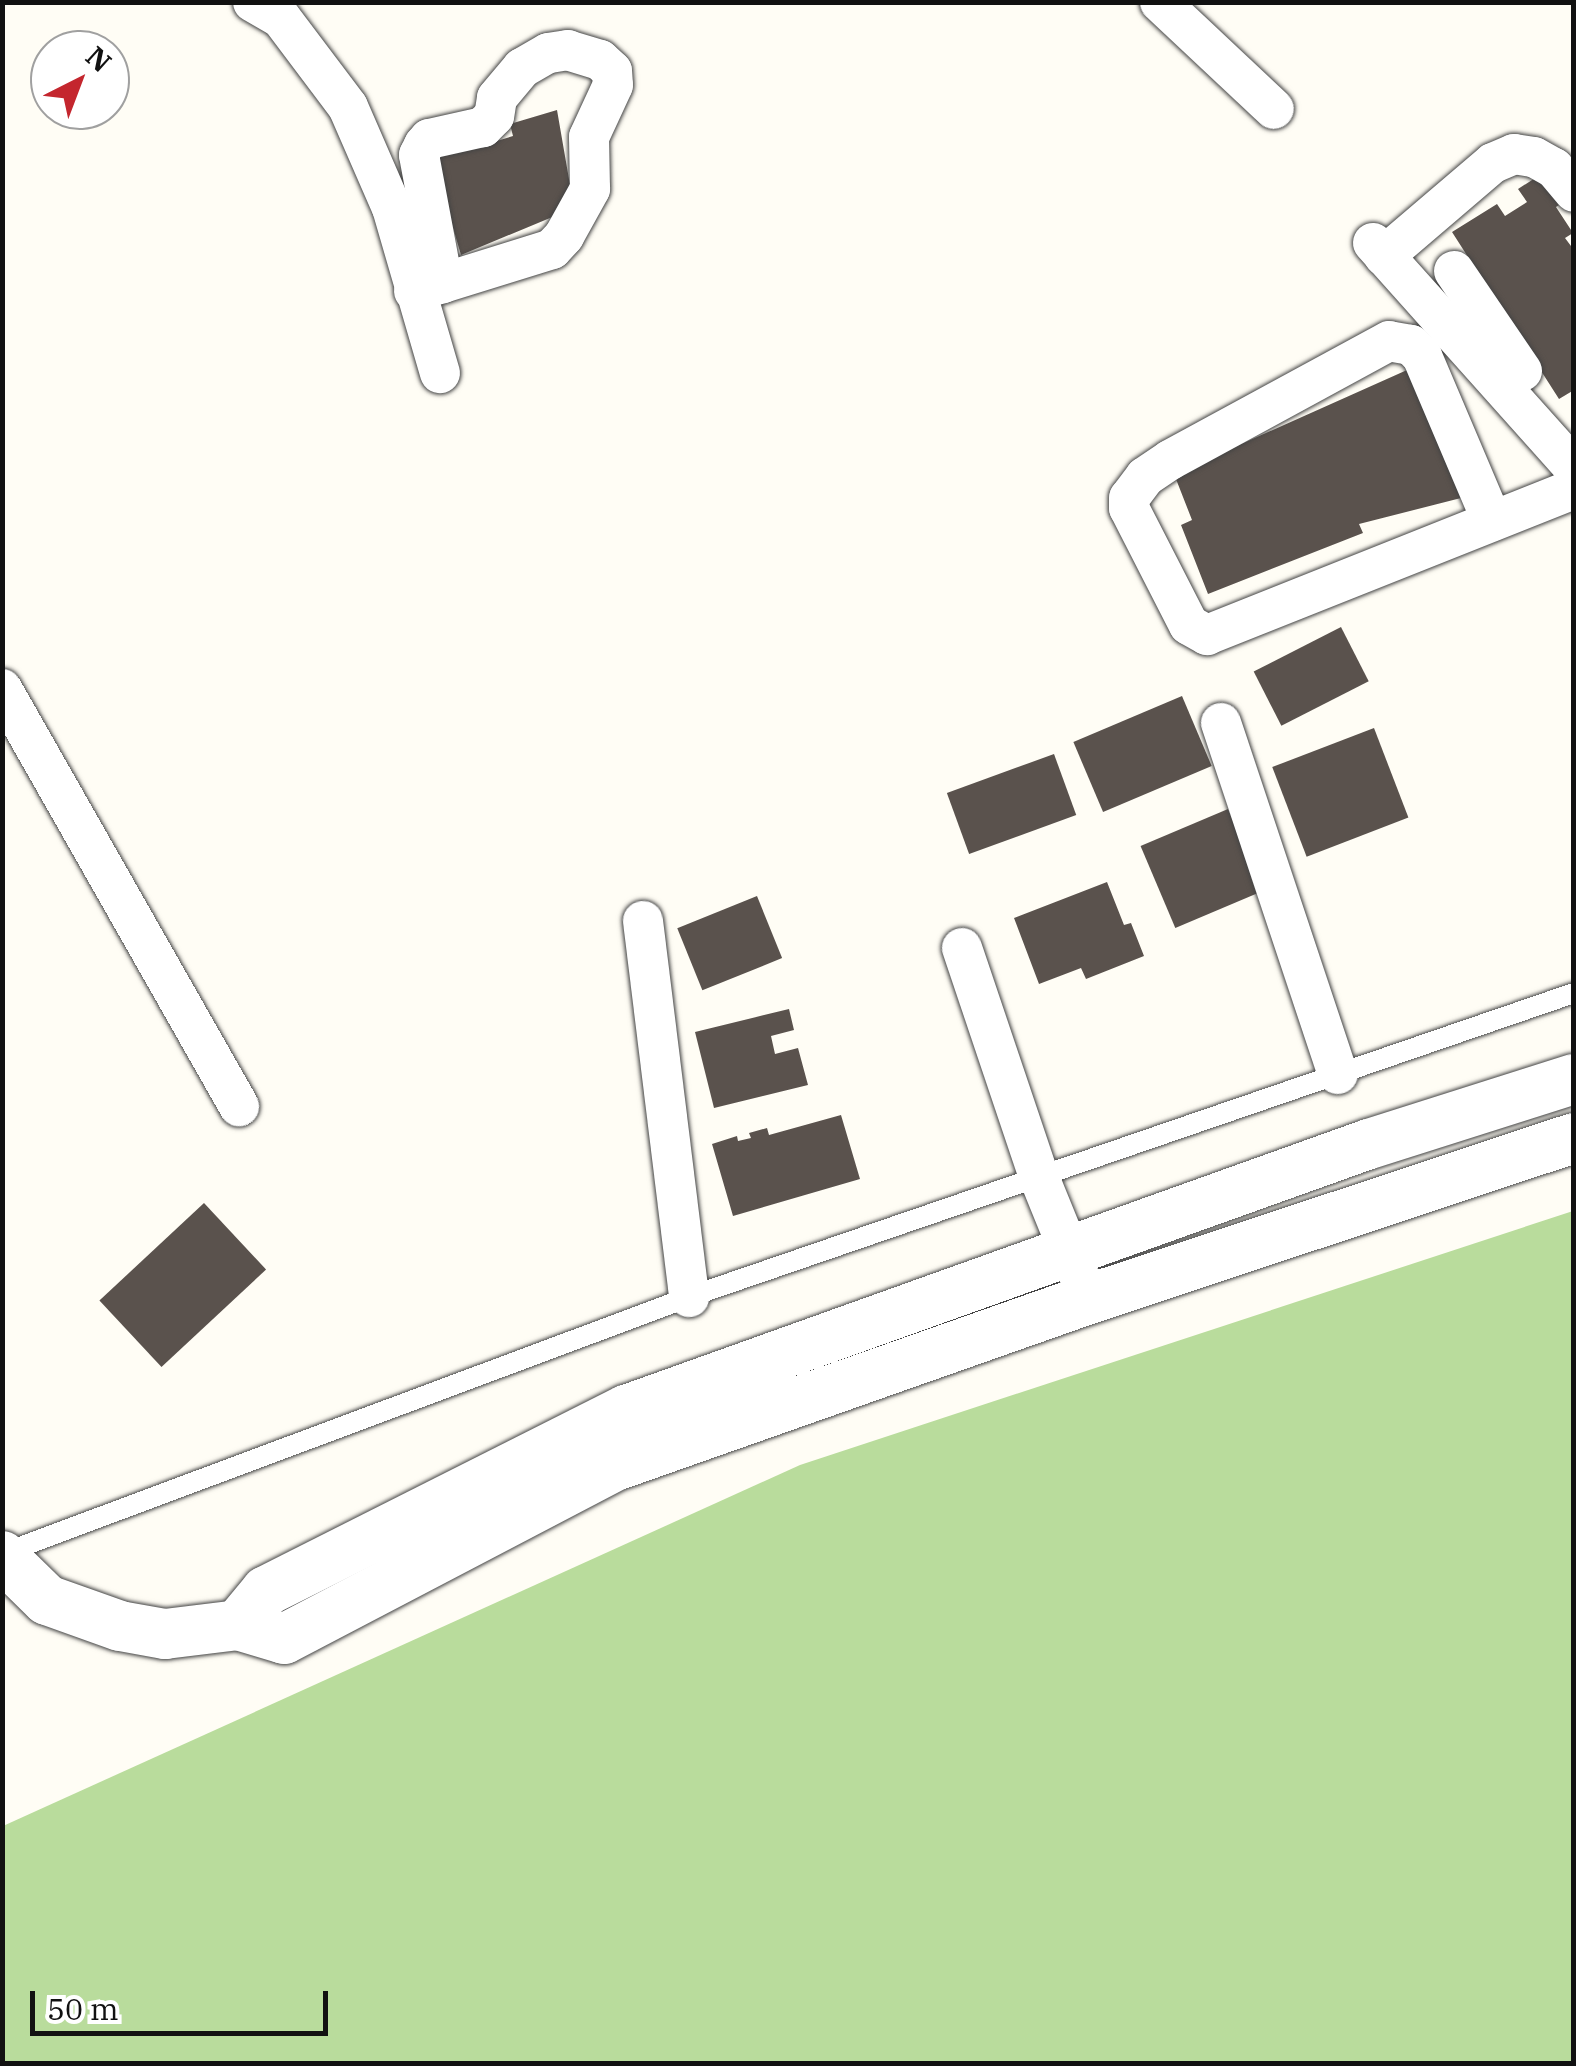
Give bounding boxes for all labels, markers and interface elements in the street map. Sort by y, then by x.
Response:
north arrow [30,30,130,130]
text: N [78,38,120,80]
scale bar [35,1971,332,2033]
text: 50 m [47,1989,119,2028]

